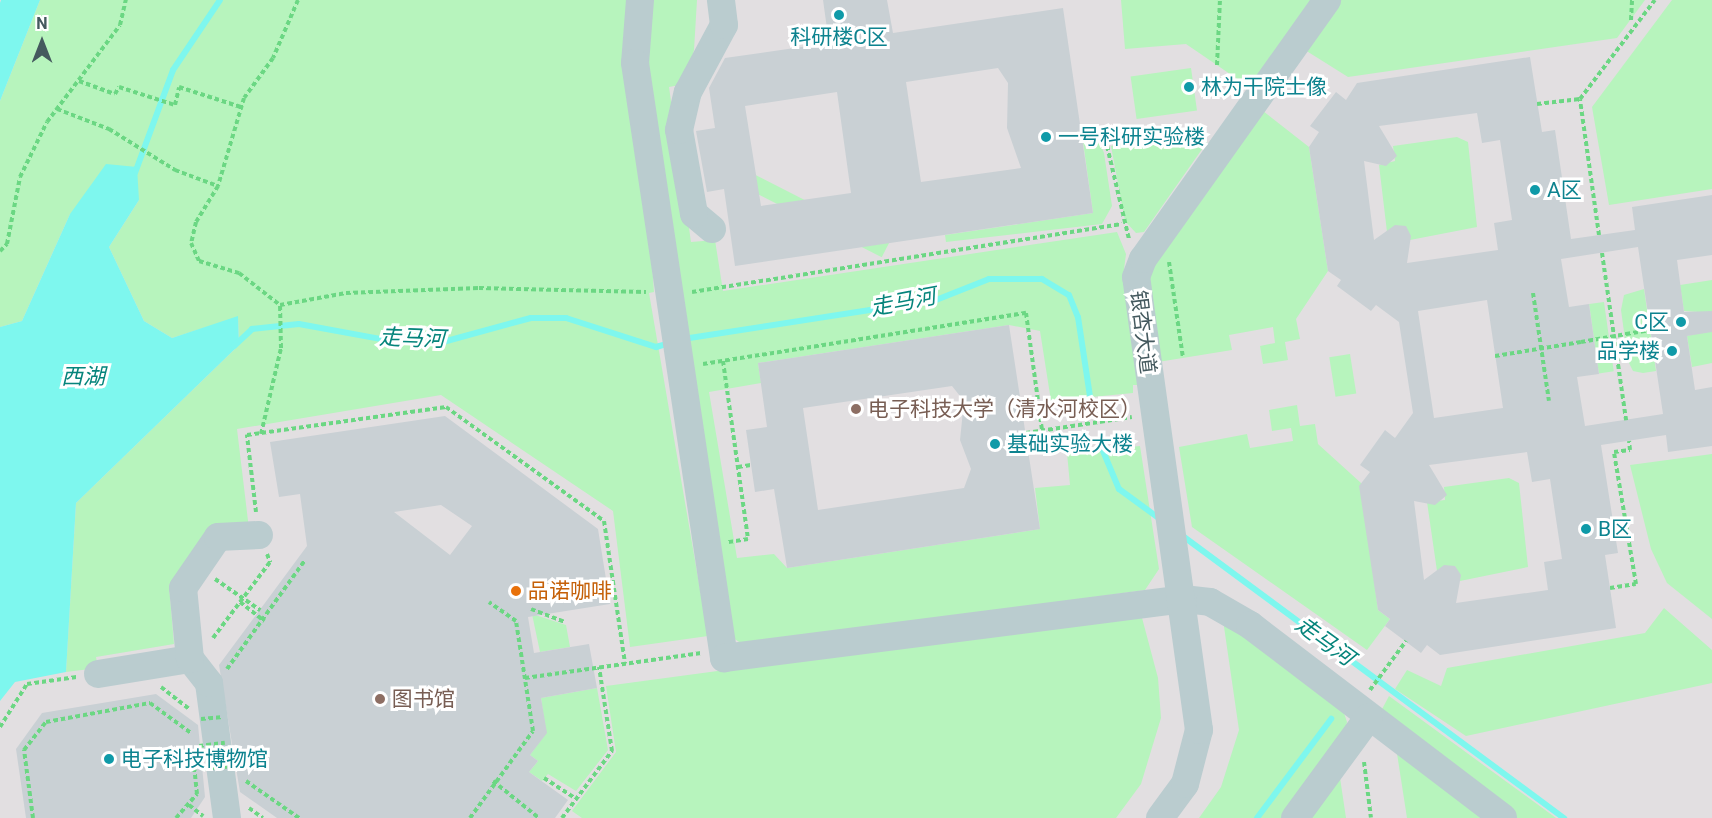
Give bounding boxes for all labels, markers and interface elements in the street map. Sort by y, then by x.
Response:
marker: 科研楼C区 [832,8,846,22]
north arrow [12,12,72,72]
text: N [36,14,48,33]
place label: 科研楼C区 [790,24,888,50]
place label: 林为干院士像 [1201,74,1327,100]
marker: 林为干院士像 [1182,80,1196,94]
place label: 一号科研实验楼 [1058,124,1205,150]
marker: 一号科研实验楼 [1039,130,1053,144]
place label: A区 [1547,177,1582,203]
marker: A区 [1528,183,1542,197]
water label: 走马河 [868,283,938,321]
street label: 银杏大道 [1125,289,1161,375]
place label: C区 [1634,309,1669,335]
marker: C区 [1674,315,1688,329]
water label: 走马河 [379,324,445,352]
place label: 品学楼 [1597,338,1660,364]
marker: 品学楼 [1665,344,1679,358]
water label: 西湖 [61,364,105,390]
place label: 电子科技大学（清水河校区） [868,396,1141,422]
marker: 电子科技大学（清水河校区） [849,402,863,416]
place label: 基础实验大楼 [1007,431,1133,457]
marker: 基础实验大楼 [988,437,1002,451]
place label: B区 [1598,516,1632,542]
marker: B区 [1579,522,1593,536]
place label: 品诺咖啡 [528,578,612,604]
marker: 品诺咖啡 [509,584,523,598]
water label: 走马河 [1291,611,1359,671]
place label: 图书馆 [392,686,455,712]
marker: 图书馆 [373,692,387,706]
place label: 电子科技博物馆 [121,746,268,772]
marker: 电子科技博物馆 [102,752,116,766]

